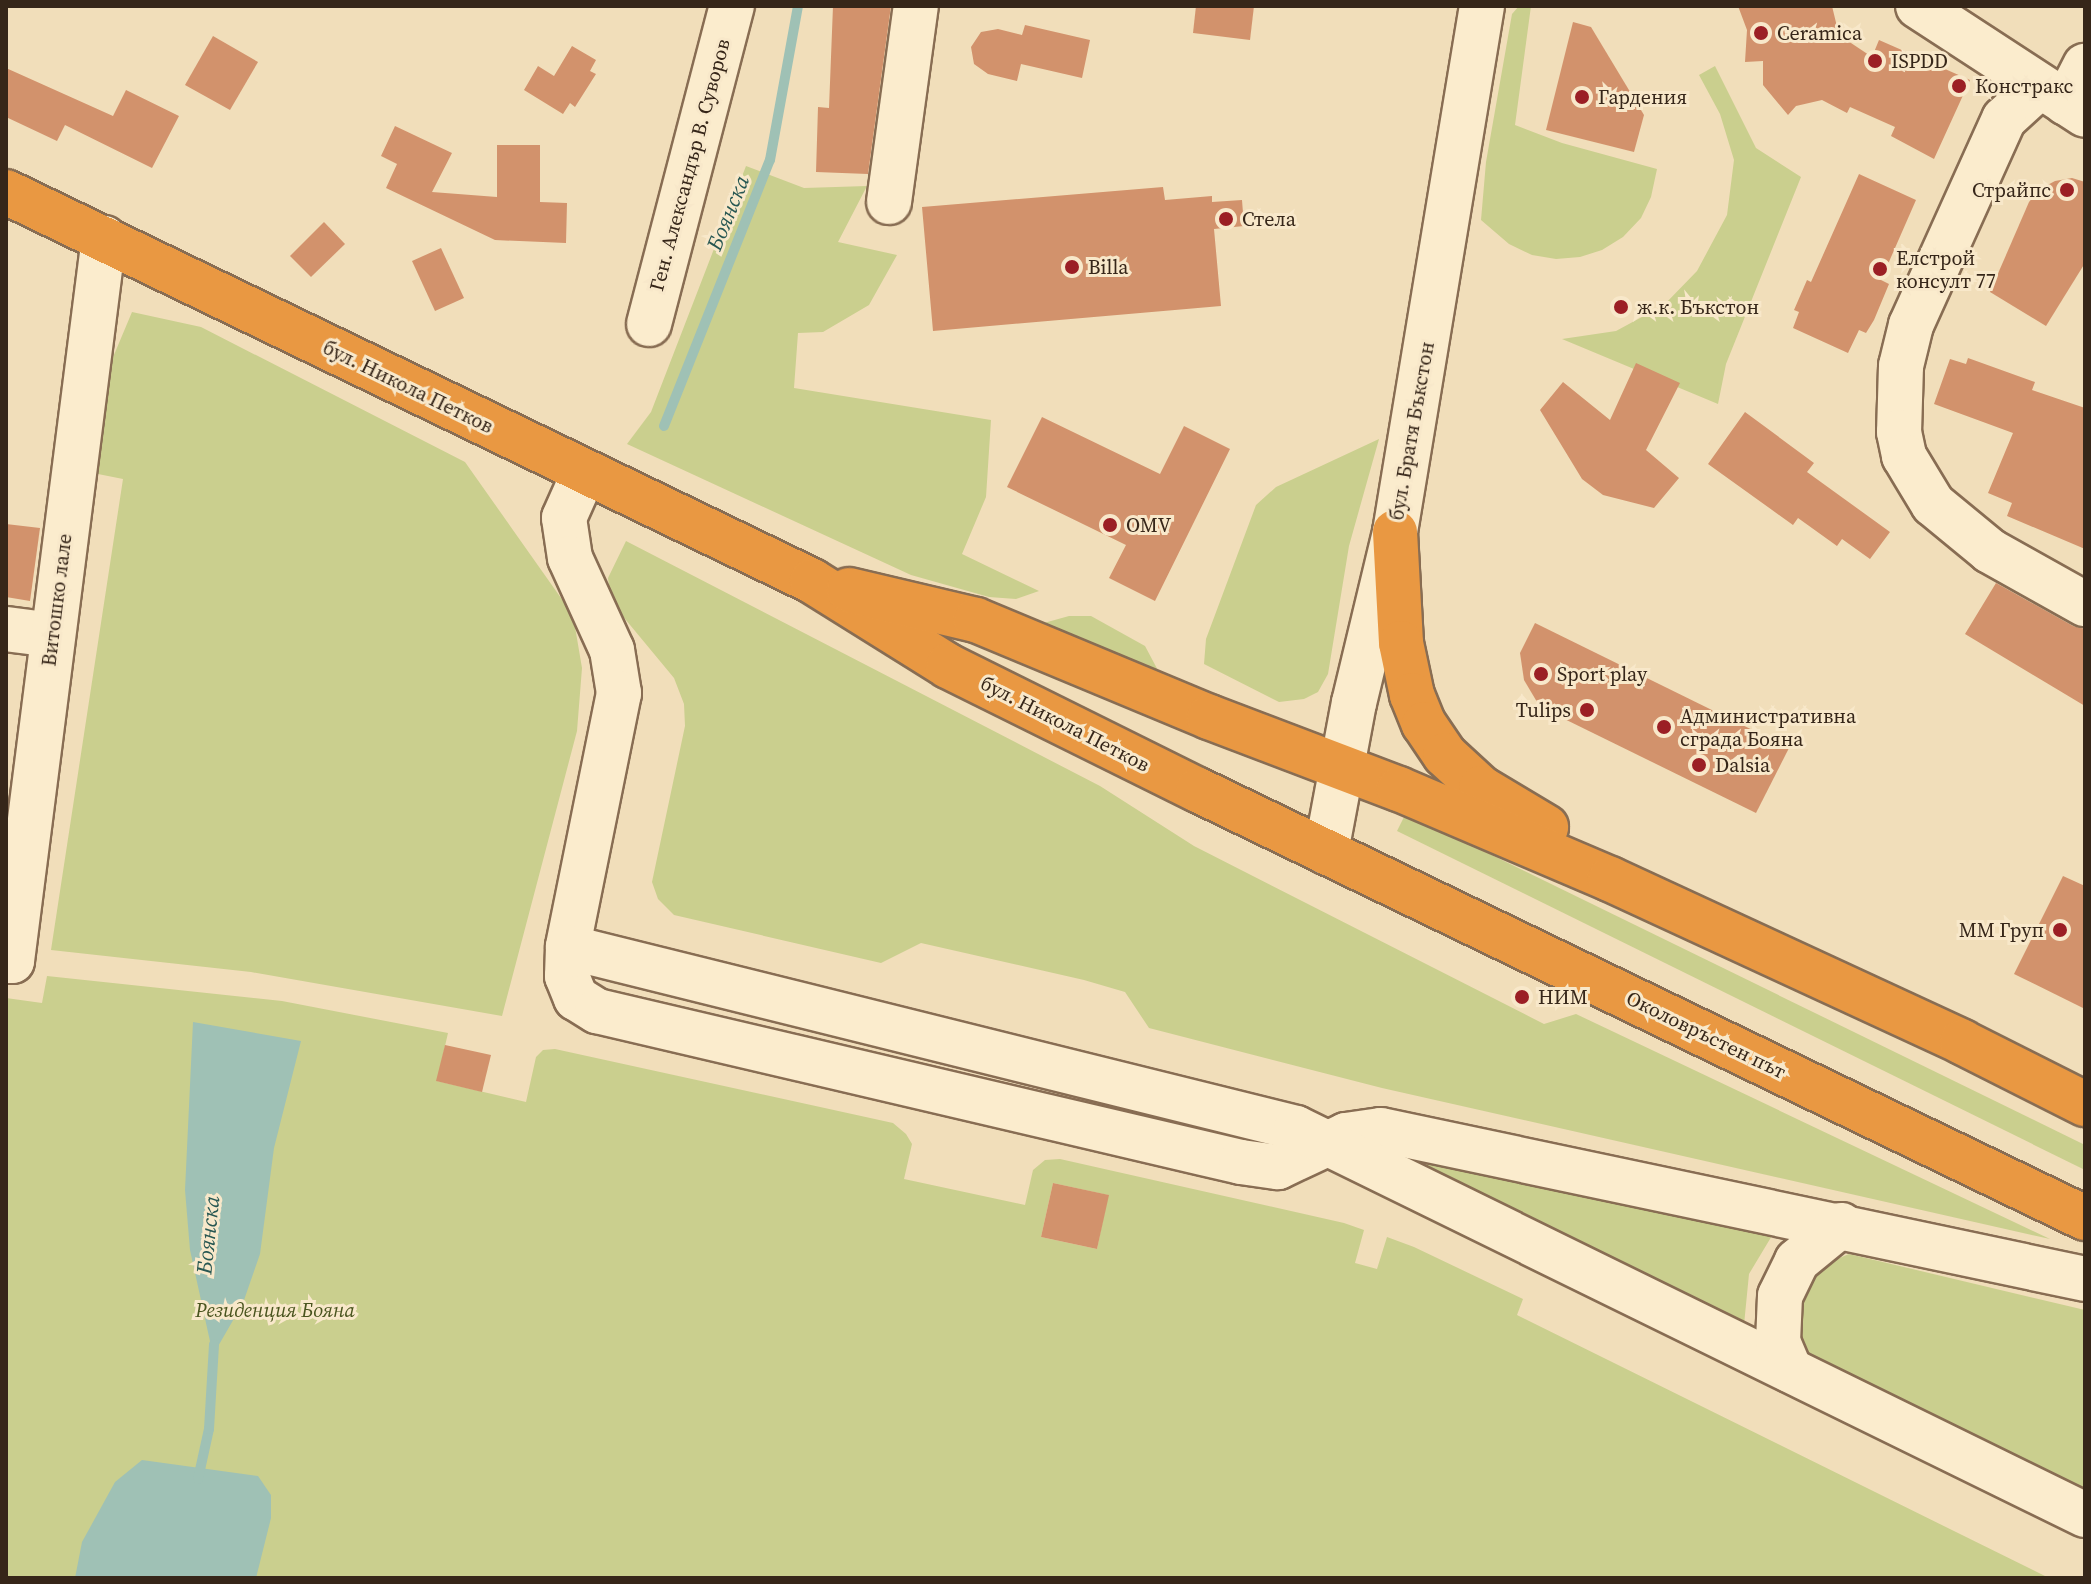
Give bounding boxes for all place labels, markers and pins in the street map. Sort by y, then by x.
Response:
place label: Ceramica [1777,21,1862,45]
marker: Ceramica [1752,24,1770,42]
place label: ISPDD [1891,49,1948,73]
marker: ISPDD [1866,52,1884,70]
place label: Констракс [1975,74,2073,98]
marker: Констракс [1950,77,1968,95]
place label: Гардения [1598,85,1687,109]
marker: Гардения [1573,88,1591,106]
place label: Страйпс [1972,178,2051,202]
marker: Страйпс [2058,181,2076,199]
place label: Стела [1242,207,1296,231]
marker: Стела [1217,210,1235,228]
place label: Елстрой консулт 77 [1896,246,1996,293]
place label: Billa [1088,255,1128,279]
marker: Billa [1063,258,1081,276]
marker: Елстрой консулт 77 [1871,260,1889,278]
place label: ж.к. Бъкстон [1637,295,1759,319]
marker: ж.к. Бъкстон [1612,298,1630,316]
place label: OMV [1126,513,1171,537]
marker: OMV [1101,516,1119,534]
place label: Sport play [1557,662,1647,686]
marker: Sport play [1532,665,1550,683]
place label: Tulips [1516,698,1571,722]
marker: Tulips [1578,701,1596,719]
place label: Административна сграда Бояна [1680,704,1856,751]
marker: Административна сграда Бояна [1655,718,1673,736]
place label: Dalsia [1715,753,1770,777]
marker: Dalsia [1690,756,1708,774]
place label: ММ Груп [1959,918,2044,942]
marker: ММ Груп [2051,921,2069,939]
place label: НИМ [1538,985,1588,1009]
marker: НИМ [1513,988,1531,1006]

